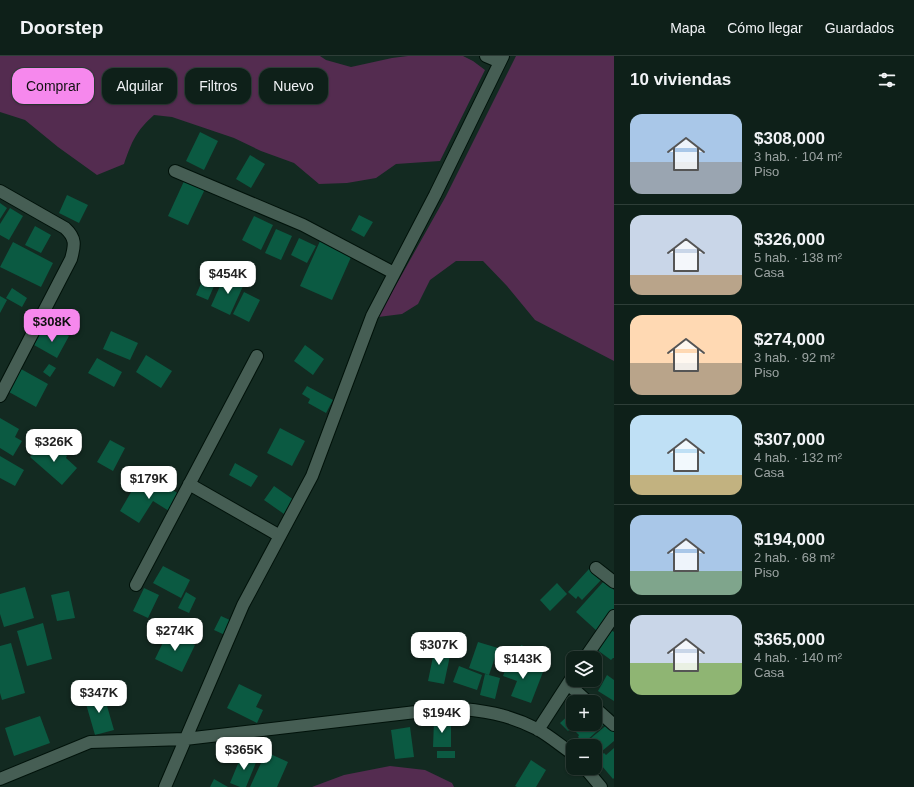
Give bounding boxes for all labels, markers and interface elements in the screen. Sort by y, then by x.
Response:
text: Doorstep [20,17,103,38]
text: Mapa [670,20,705,36]
text: Cómo llegar [727,20,803,36]
text: Guardados [825,20,894,36]
chip: Comprar [12,68,94,104]
chip: Alquilar [102,68,177,104]
chip: Filtros [185,68,251,104]
chip: Nuevo [259,68,328,104]
icon: filters [876,69,898,91]
text: 10 viviendas [630,70,731,89]
text: $308,000 [754,129,825,148]
icon: home [662,130,710,178]
text: 3 hab. · 104 m² [754,149,842,164]
text: Piso [754,164,779,179]
text: $326,000 [754,230,825,249]
icon: home [662,231,710,279]
text: 5 hab. · 138 m² [754,250,842,265]
pin: $454K [200,261,256,295]
text: Casa [754,265,784,280]
text: $454K [209,266,247,281]
pin: $308K [24,309,80,343]
text: $308K [33,314,71,329]
text: $274,000 [754,330,825,349]
icon: home [662,331,710,379]
text: 3 hab. · 92 m² [754,350,835,365]
text: Piso [754,365,779,380]
pin: $326K [26,429,82,463]
text: $307,000 [754,430,825,449]
icon: home [662,431,710,479]
text: $326K [35,434,73,449]
text: 4 hab. · 132 m² [754,450,842,465]
text: Casa [754,465,784,480]
pin: $179K [121,466,177,500]
text: $179K [130,471,168,486]
text: $194,000 [754,530,825,549]
icon: home [662,531,710,579]
text: 2 hab. · 68 m² [754,550,835,565]
text: Piso [754,565,779,580]
pin: $274K [147,618,203,652]
text: $274K [156,623,194,638]
text: $365,000 [754,630,825,649]
icon: home [662,631,710,679]
pin: $307K [411,632,467,666]
text: $307K [420,637,458,652]
pin: $143K [495,646,551,680]
text: 4 hab. · 140 m² [754,650,842,665]
text: $143K [504,651,542,666]
map controls [566,651,602,775]
button: layers [566,651,602,687]
text: Casa [754,665,784,680]
pin: $347K [71,680,127,714]
text: $347K [80,685,118,700]
button: + [566,695,602,731]
pin: $194K [414,700,470,734]
text: $194K [423,705,461,720]
pin: $365K [216,737,272,771]
button: − [566,739,602,775]
text: $365K [225,742,263,757]

